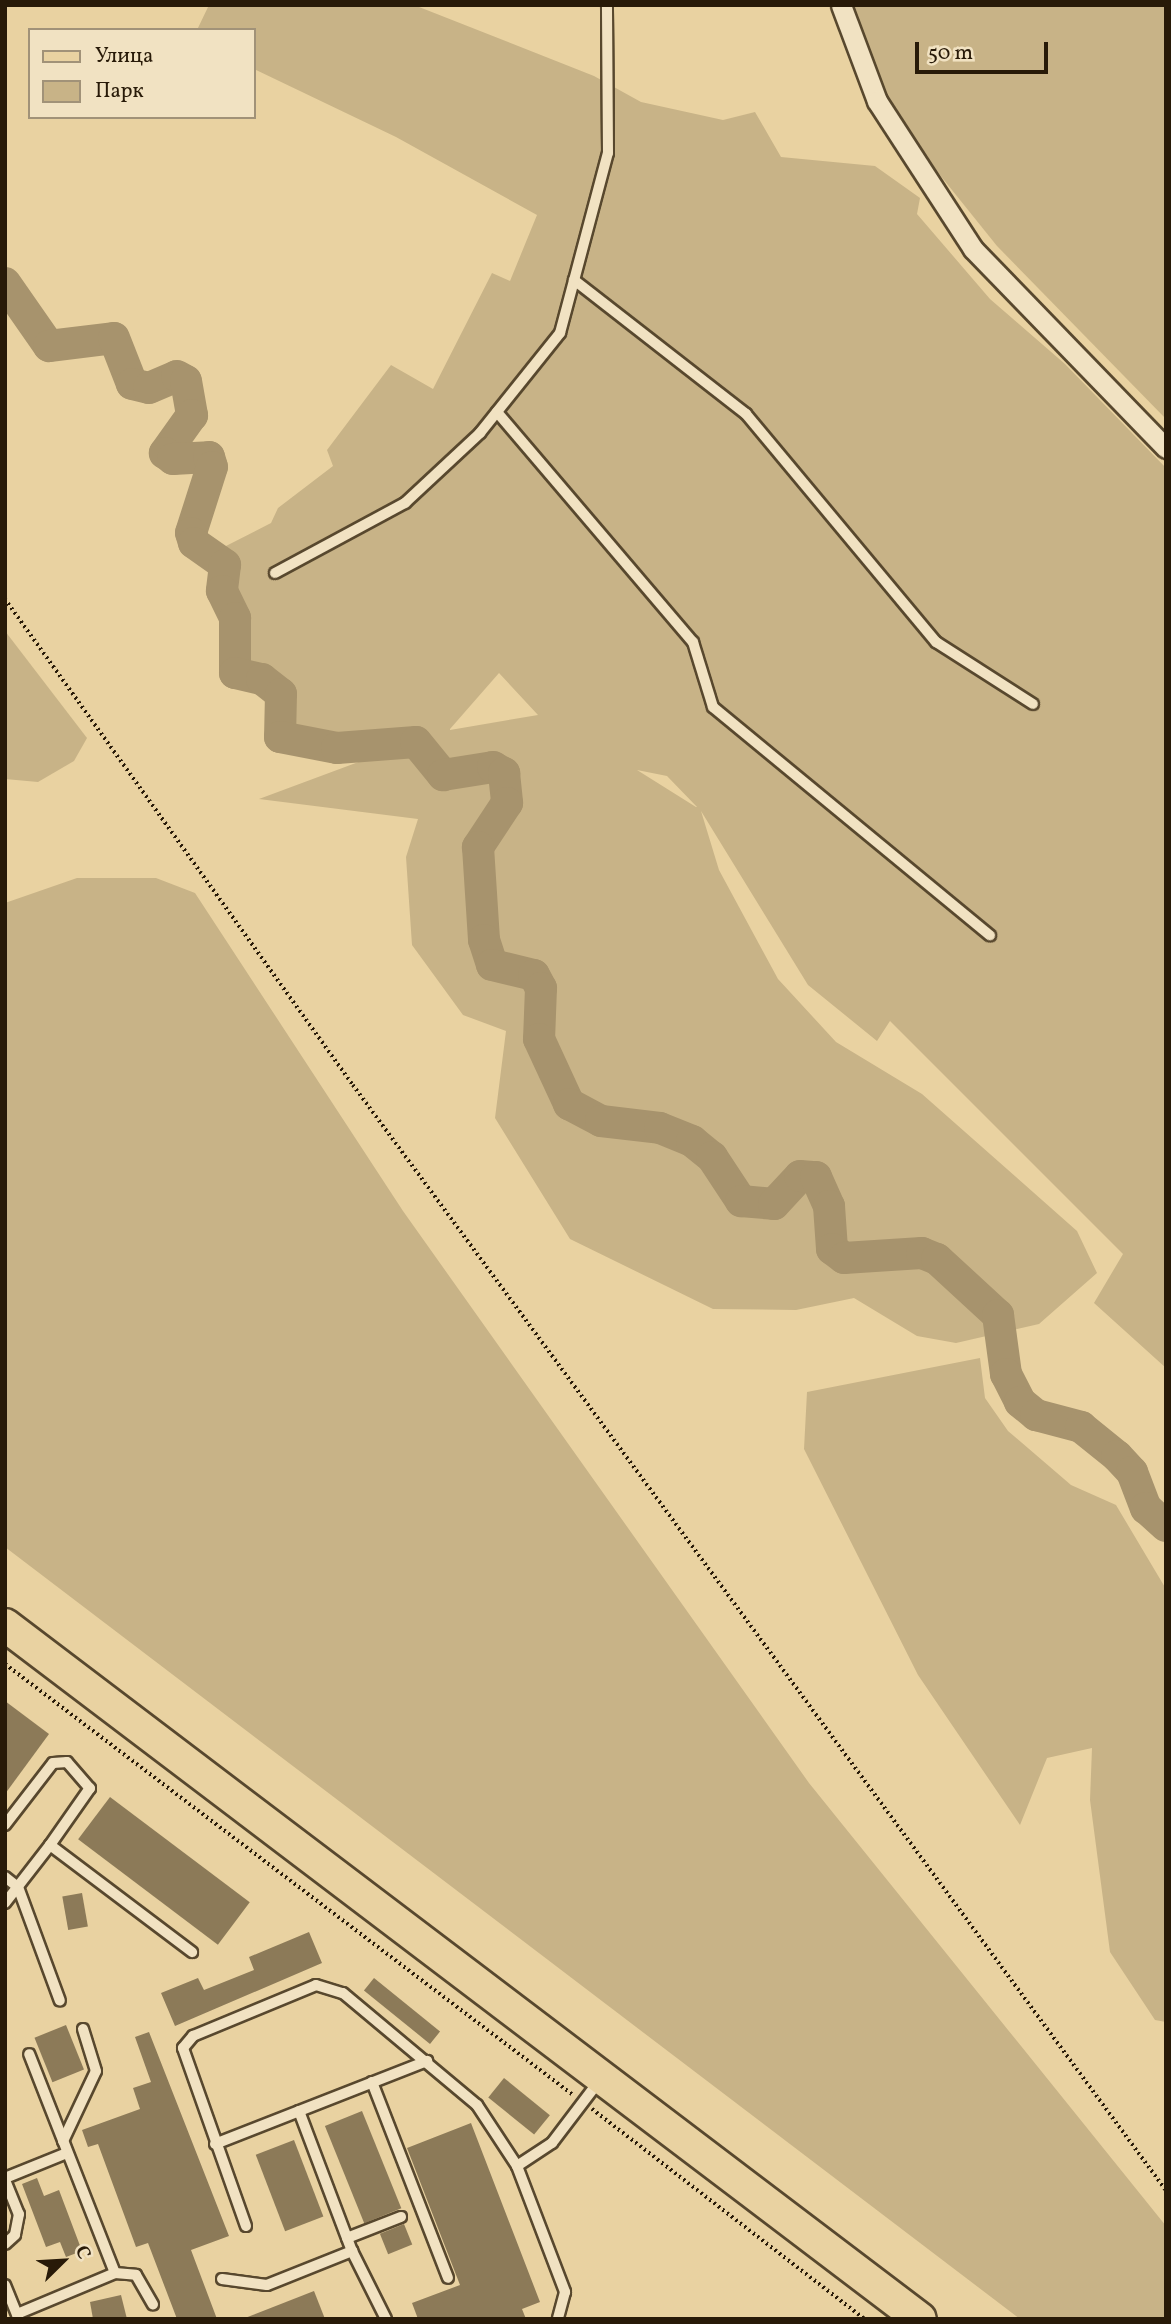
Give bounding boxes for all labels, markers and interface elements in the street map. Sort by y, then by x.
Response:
legend [28,28,256,119]
scale bar [919,28,1052,72]
text: 50 m [928,39,973,68]
text: Улица [95,42,153,71]
text: Парк [95,77,144,106]
north arrow [28,2226,98,2296]
text: С [68,2242,97,2263]

